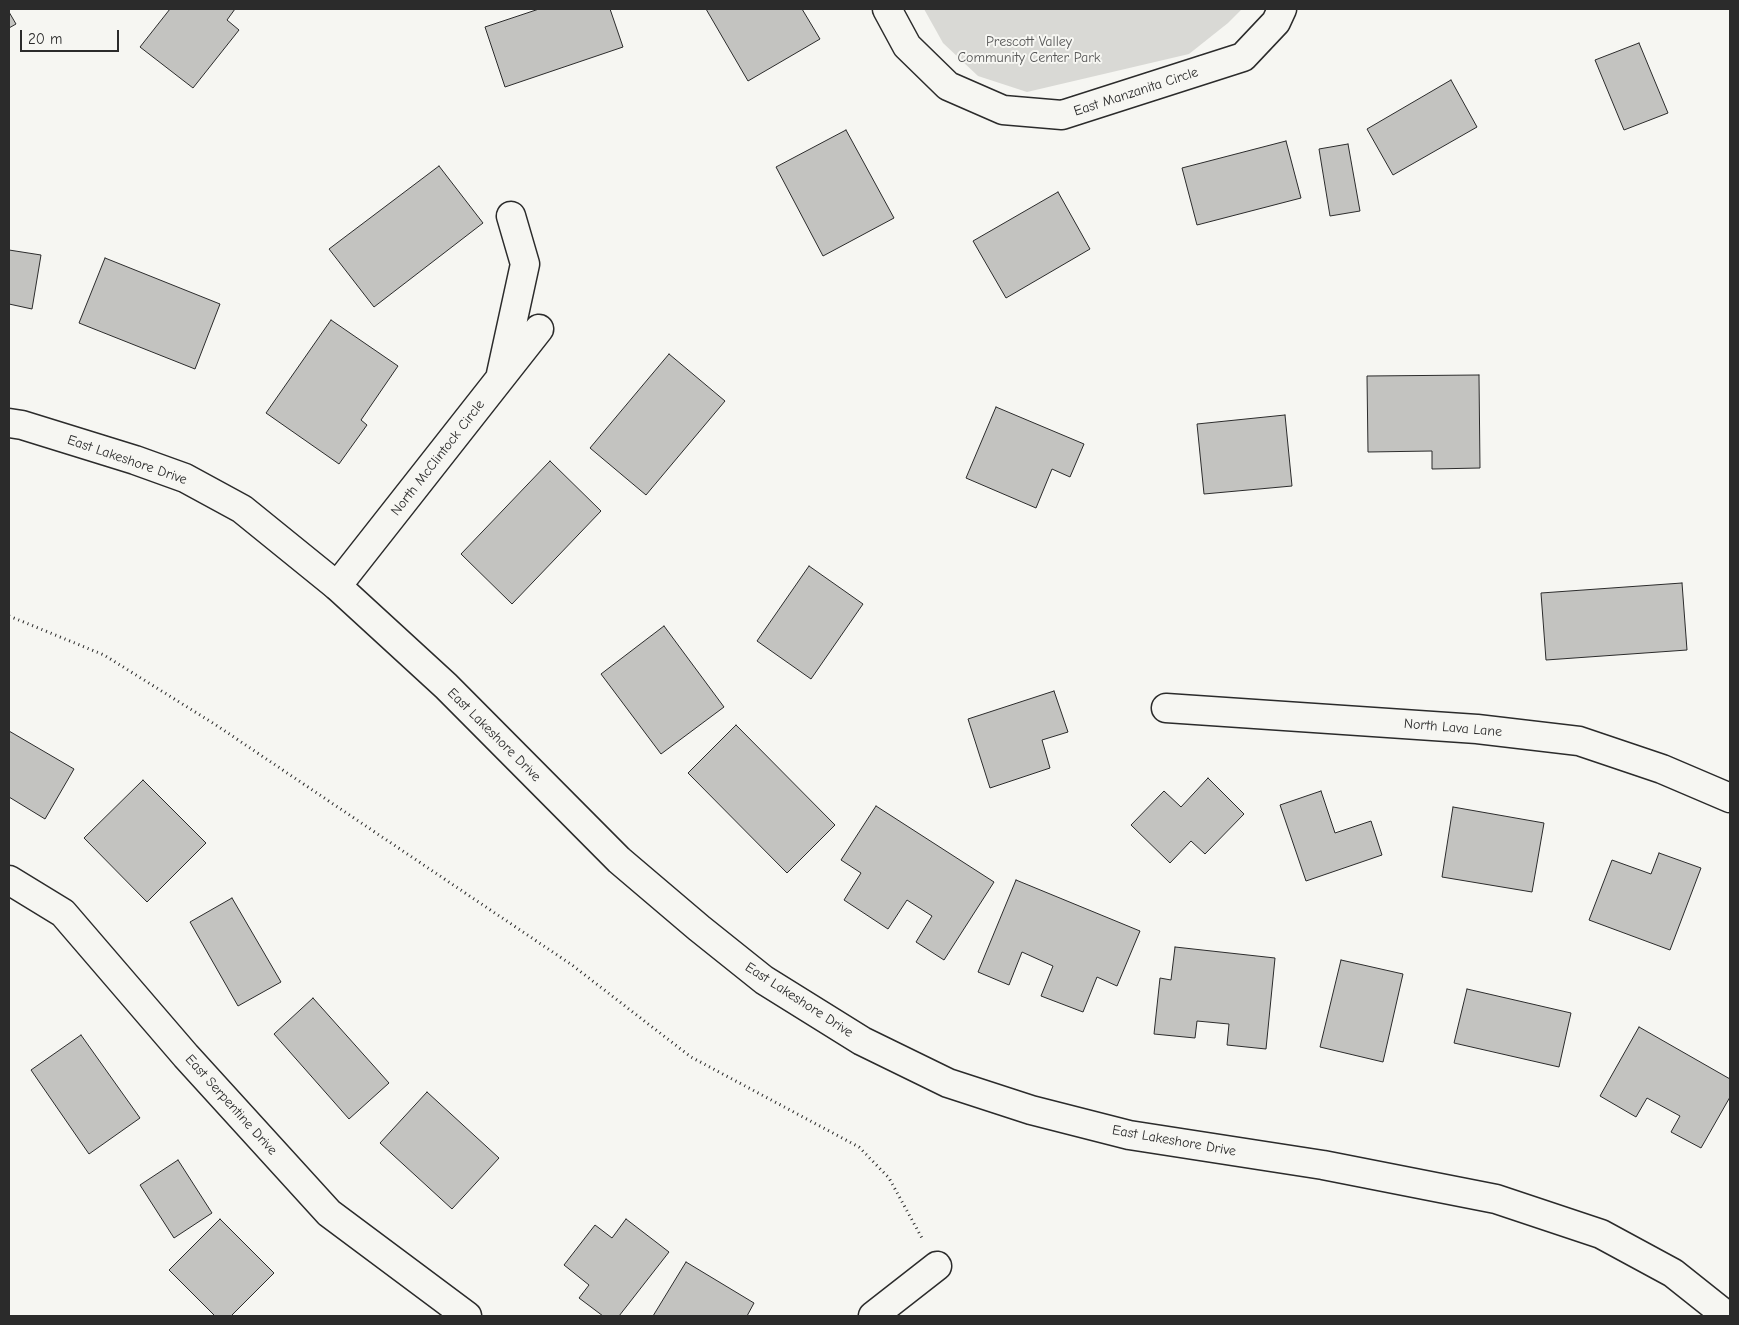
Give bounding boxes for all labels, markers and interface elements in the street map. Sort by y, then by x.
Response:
scale bar [22,20,121,52]
text: 20 m [28,30,62,48]
park label: Prescott Valley Community Center Park [957,34,1101,66]
street label: East Manzanita Circle [1072,64,1200,120]
street label: North McClintock Circle [388,397,488,519]
street label: East Lakeshore Drive [65,432,189,488]
street label: East Lakeshore Drive [444,685,544,785]
street label: North Lava Lane [1403,715,1503,741]
street label: East Lakeshore Drive [742,959,856,1041]
street label: East Serpentine Drive [181,1051,281,1159]
street label: East Lakeshore Drive [1111,1122,1237,1160]

